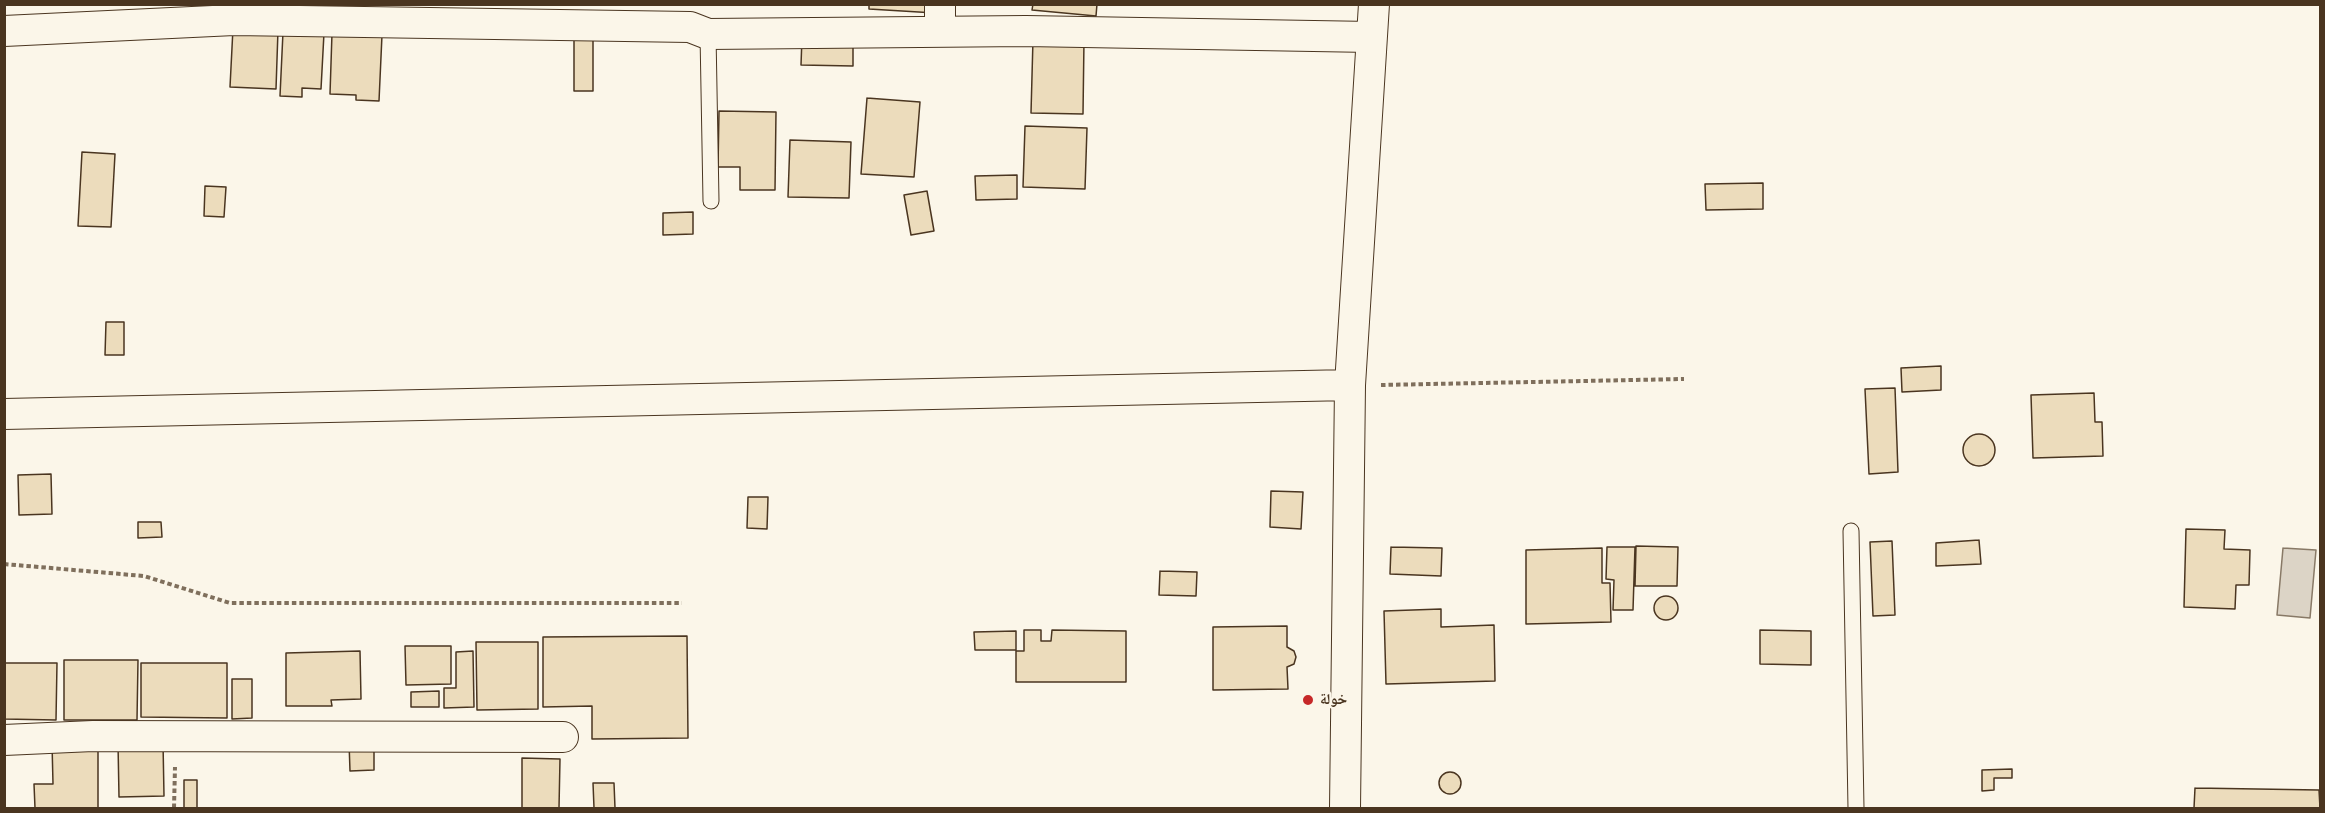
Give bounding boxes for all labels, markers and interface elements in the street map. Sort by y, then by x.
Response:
place label: خولة [1320,691,1347,709]
marker: خولة [1301,693,1315,707]

